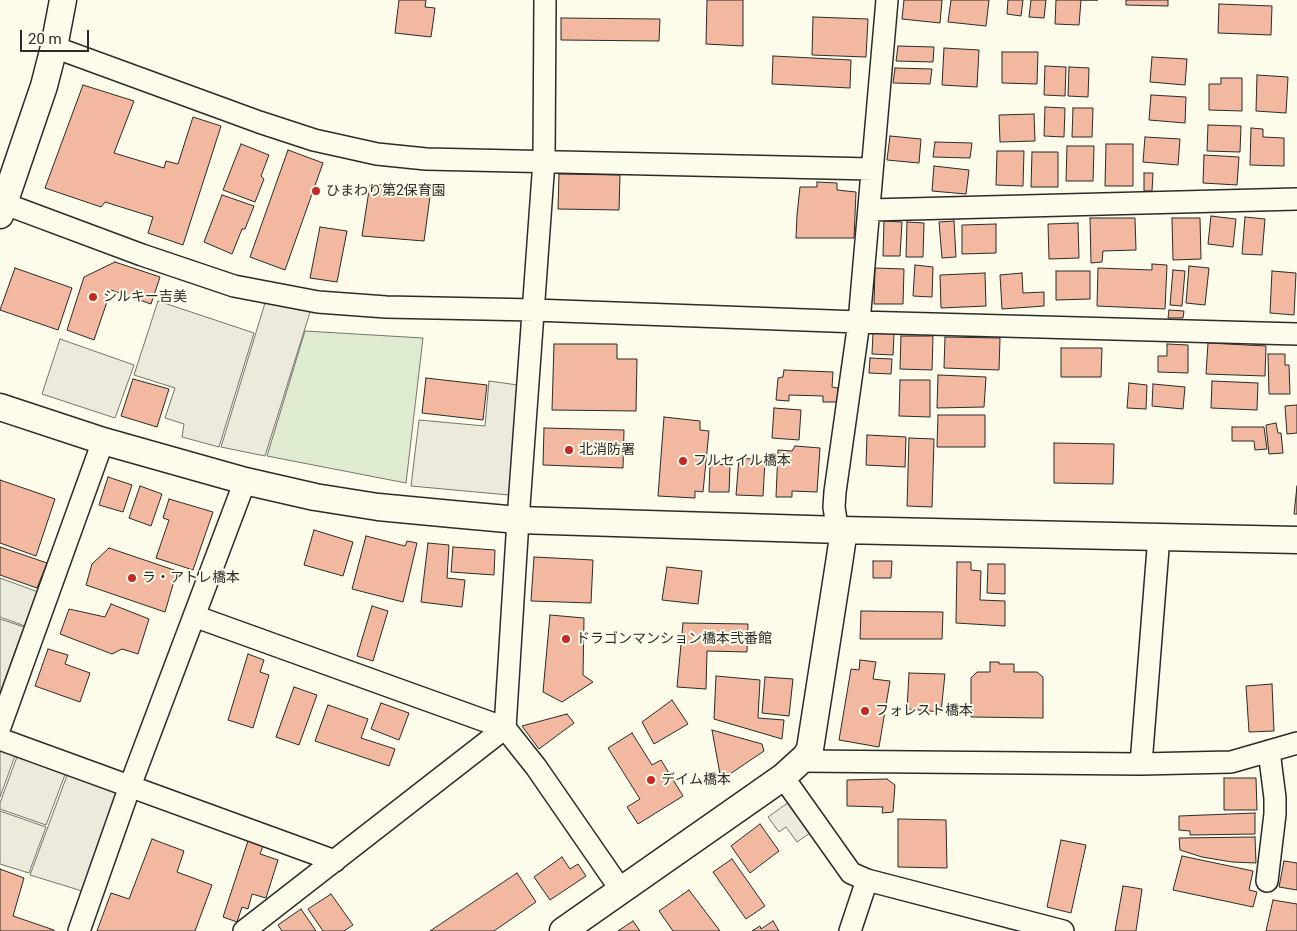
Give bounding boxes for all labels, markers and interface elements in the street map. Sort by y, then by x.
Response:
scale bar [22,20,91,52]
text: 20 m [28,30,62,48]
place label: ひまわり第2保育園 [326,183,446,199]
marker: ひまわり第2保育園 [310,185,322,197]
place label: シルキー吉美 [103,289,187,305]
marker: シルキー吉美 [87,291,99,303]
place label: 北消防署 [579,442,635,458]
marker: 北消防署 [563,444,575,456]
place label: フルセイル橋本 [693,453,791,469]
marker: フルセイル橋本 [677,455,689,467]
place label: ラ・アトレ橋本 [142,570,240,586]
marker: ラ・アトレ橋本 [126,572,138,584]
place label: ドラゴンマンション橋本弐番館 [576,631,772,647]
marker: ドラゴンマンション橋本弐番館 [560,633,572,645]
place label: フォレスト橋本 [875,703,973,719]
marker: フォレスト橋本 [859,705,871,717]
place label: デイム橋本 [661,772,731,788]
marker: デイム橋本 [645,774,657,786]

